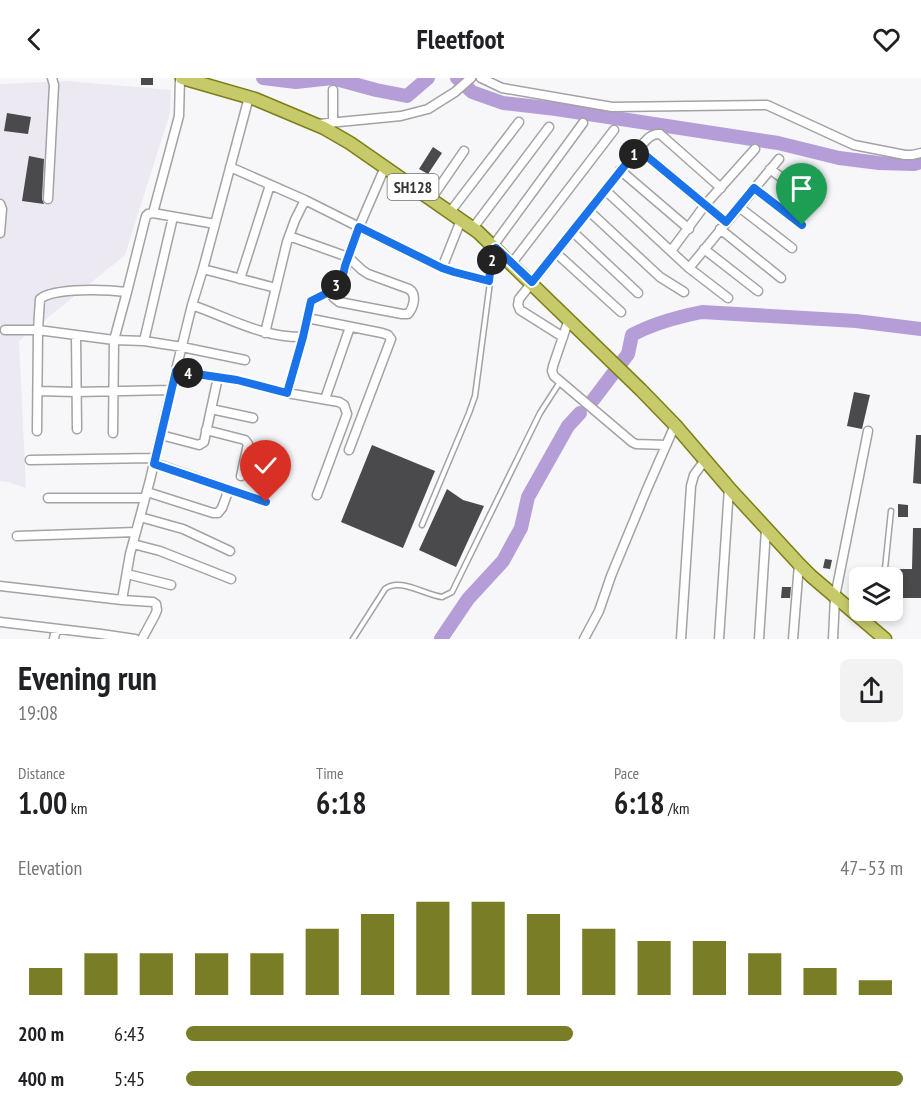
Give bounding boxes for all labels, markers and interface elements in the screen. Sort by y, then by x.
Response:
text: Fleetfoot [417,22,504,56]
icon: back [18,23,51,56]
icon: heart [870,23,903,56]
pin: 1 [619,139,649,169]
text: 1 [630,144,638,164]
pin [776,163,827,225]
icon: arrive [785,172,818,205]
road number: SH128 [388,174,438,200]
pin: 2 [477,245,507,275]
text: 2 [488,250,496,270]
pin: 3 [321,270,351,300]
text: 3 [332,275,340,295]
pin: 4 [173,358,203,388]
text: 4 [184,363,192,383]
pin [240,440,291,502]
icon: check [249,449,282,482]
map controls [849,567,903,621]
button: layers [849,567,903,621]
text: Evening run [18,656,157,699]
button: share [840,659,903,722]
text: 19:08 [18,700,58,726]
text: Distance [18,763,65,783]
text: Time [316,763,344,783]
text: Pace [614,763,639,783]
text: 1.00 [18,783,67,822]
text: 6:18 [316,783,367,822]
text: 6:18 [614,783,665,822]
text: km [67,798,87,818]
text: /km [665,798,689,818]
text: Elevation [18,855,82,881]
text: 47–53 m [840,855,903,881]
text: 200 m [18,1021,64,1047]
text: 6:43 [114,1021,145,1047]
text: 400 m [18,1066,64,1092]
text: 5:45 [114,1066,145,1092]

